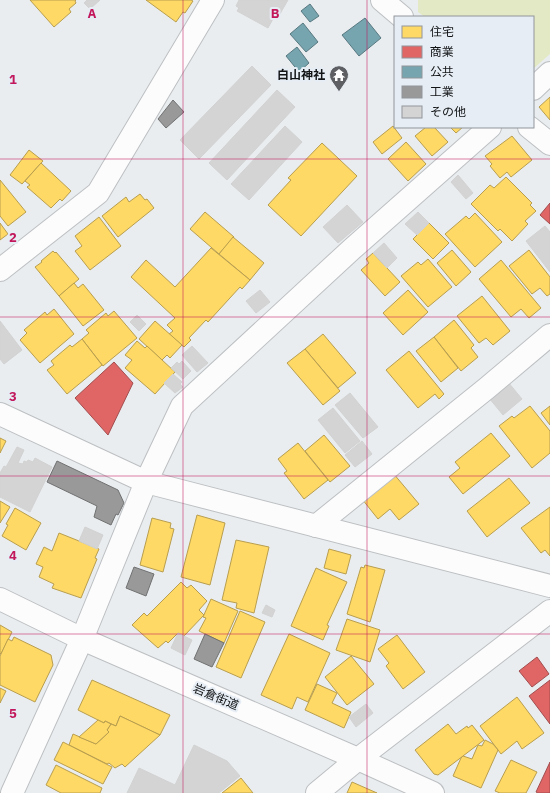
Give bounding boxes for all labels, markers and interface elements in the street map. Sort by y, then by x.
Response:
text: A [88,5,97,22]
text: B [271,5,280,22]
legend [394,16,534,128]
text: 住宅 [430,24,454,39]
text: 商業 [430,44,454,59]
temple icon: 白山神社 [328,64,350,92]
text: 公共 [430,64,454,79]
place label: 白山神社 [277,67,325,82]
text: 1 [9,71,17,88]
text: 工業 [430,84,454,99]
text: その他 [430,104,466,119]
text: 2 [9,229,17,246]
text: 3 [9,388,17,405]
text: 4 [9,547,17,564]
street label: 岩倉街道 [191,680,241,713]
text: 5 [9,705,17,722]

